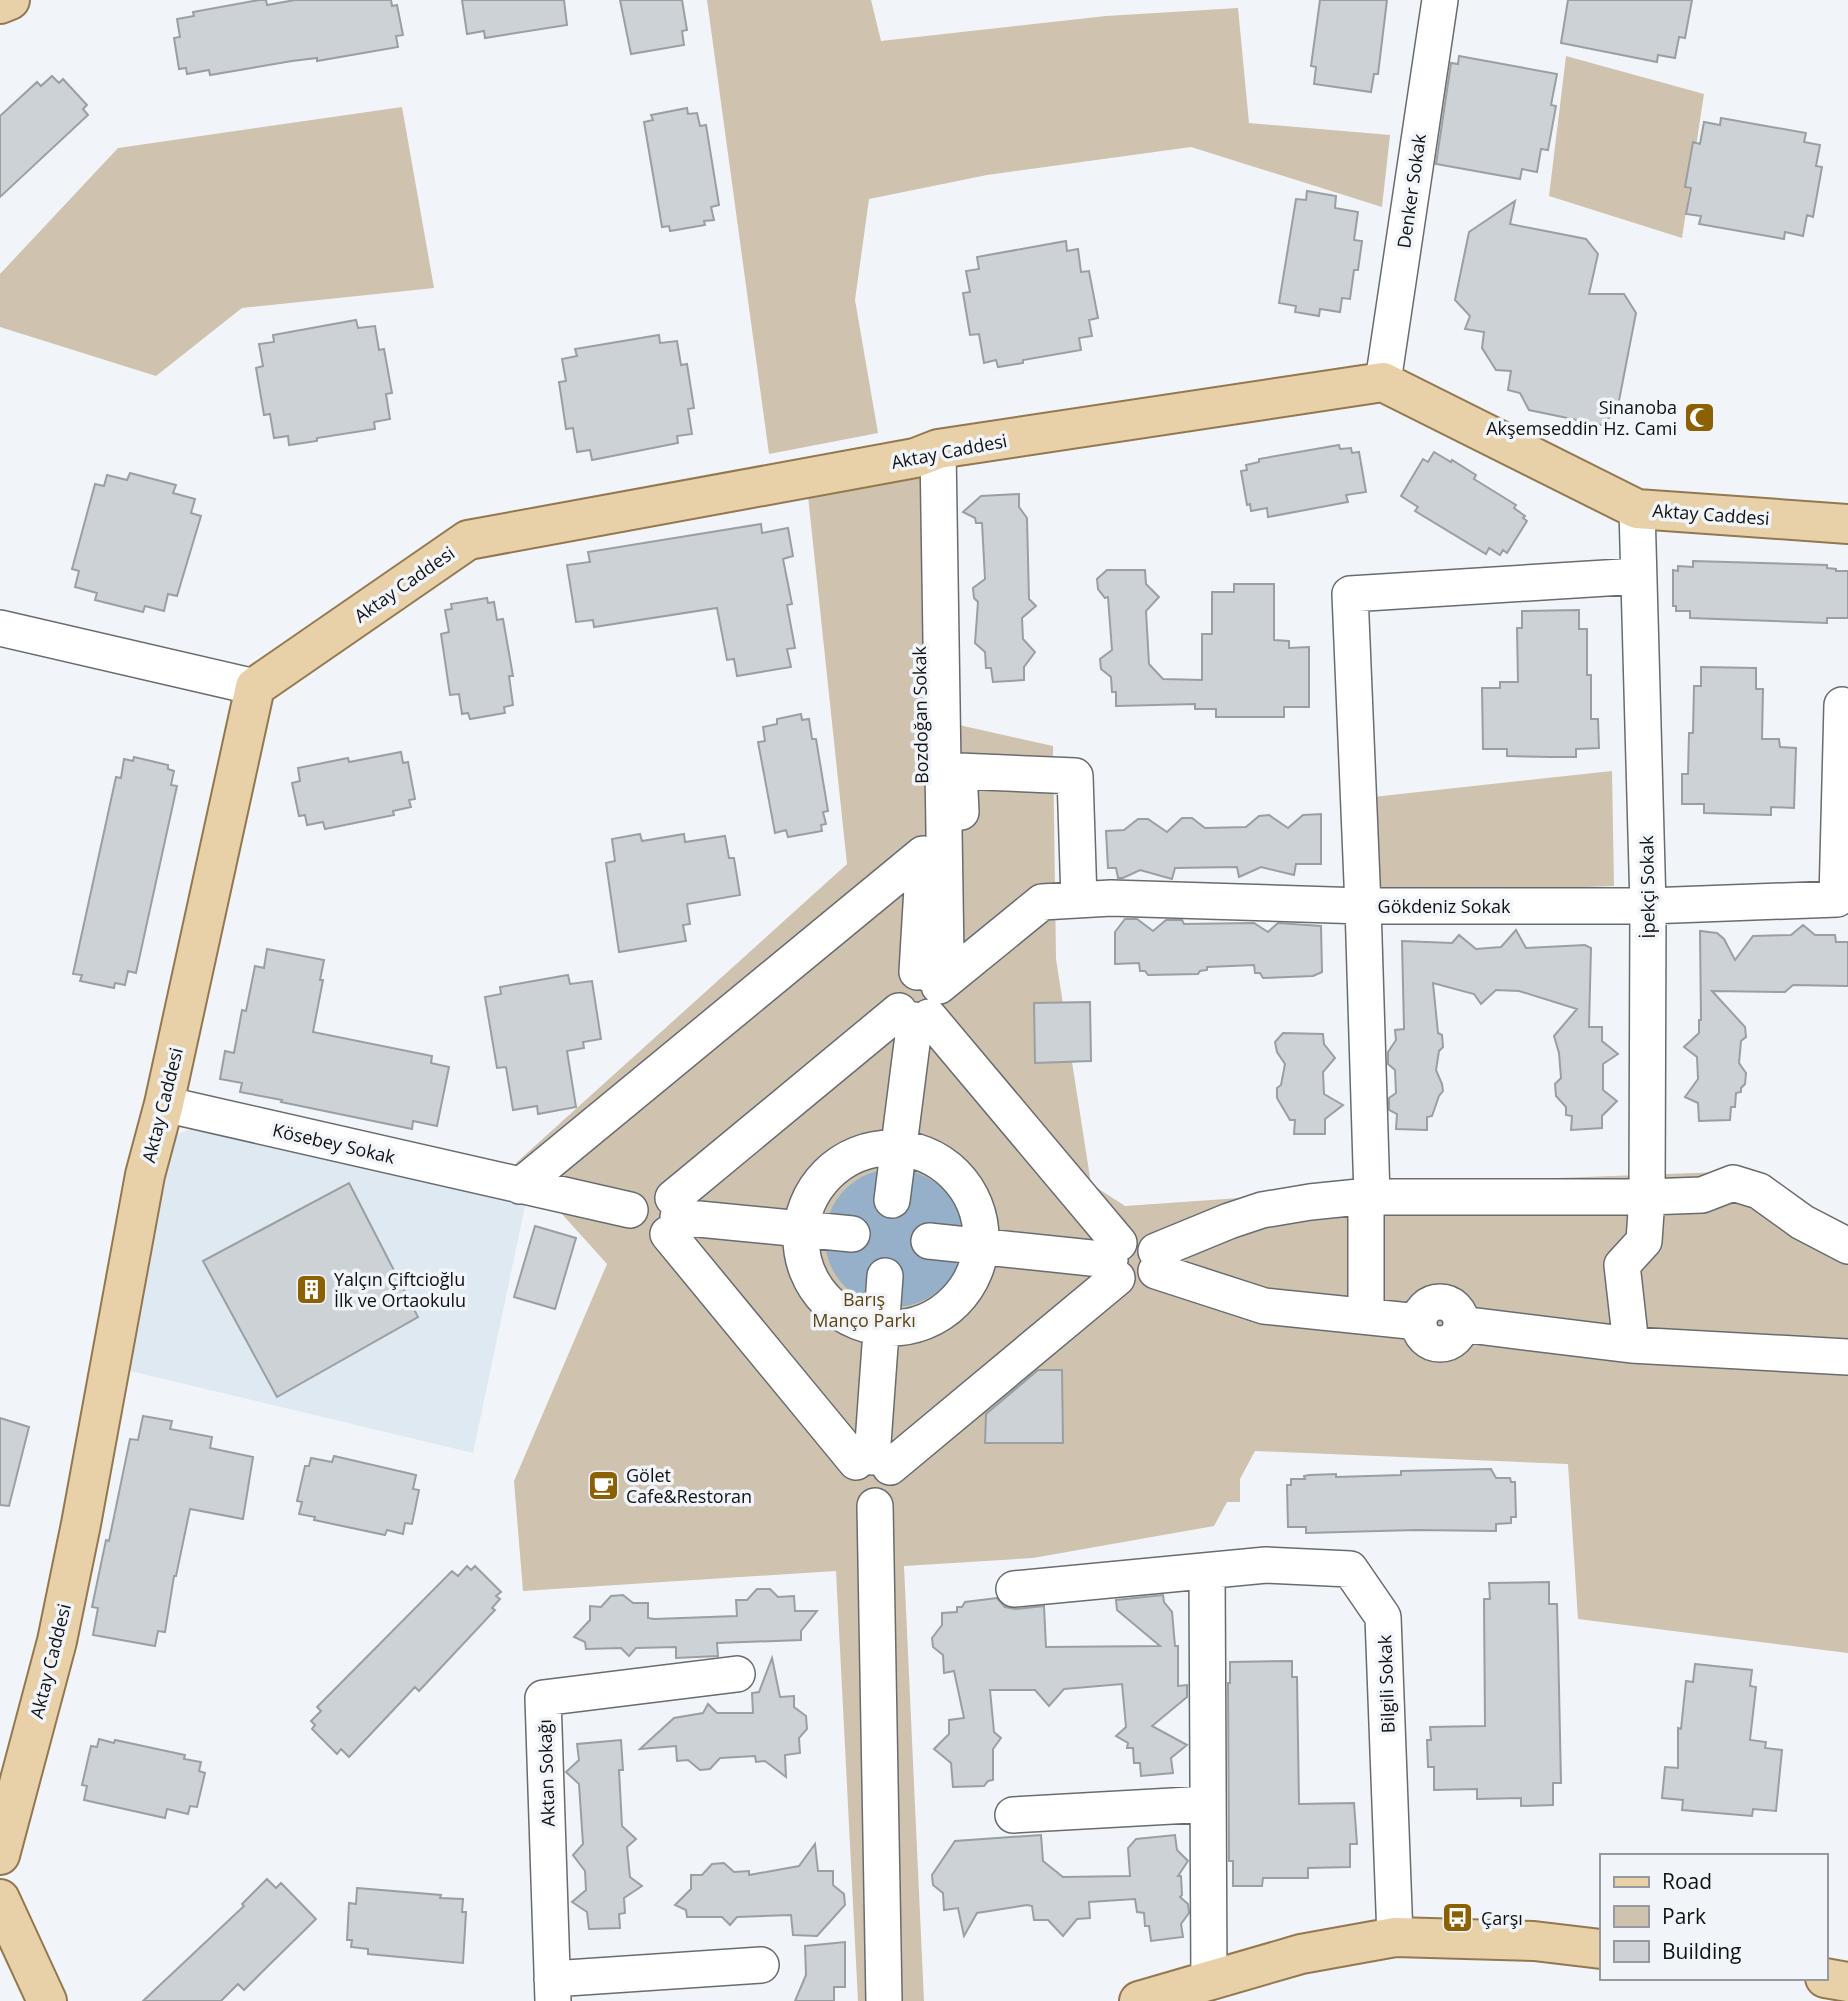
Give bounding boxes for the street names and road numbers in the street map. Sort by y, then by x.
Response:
street label: Denker Sokak [1391,132,1431,250]
street label: Aktay Caddesi [889,428,1009,474]
street label: Aktay Caddesi [1652,498,1770,530]
street label: Aktay Caddesi [349,540,459,628]
street label: Bozdoğan Sokak [907,645,933,784]
street label: İpekçi Sokak [1634,835,1660,939]
street label: Gökdeniz Sokak [1378,894,1511,918]
street label: Aktay Caddesi [136,1045,188,1165]
street label: Kösebey Sokak [270,1117,398,1169]
street label: Aktay Caddesi [24,1601,76,1721]
street label: Bilgili Sokak [1372,1634,1400,1734]
street label: Aktan Sokağı [532,1719,560,1827]

